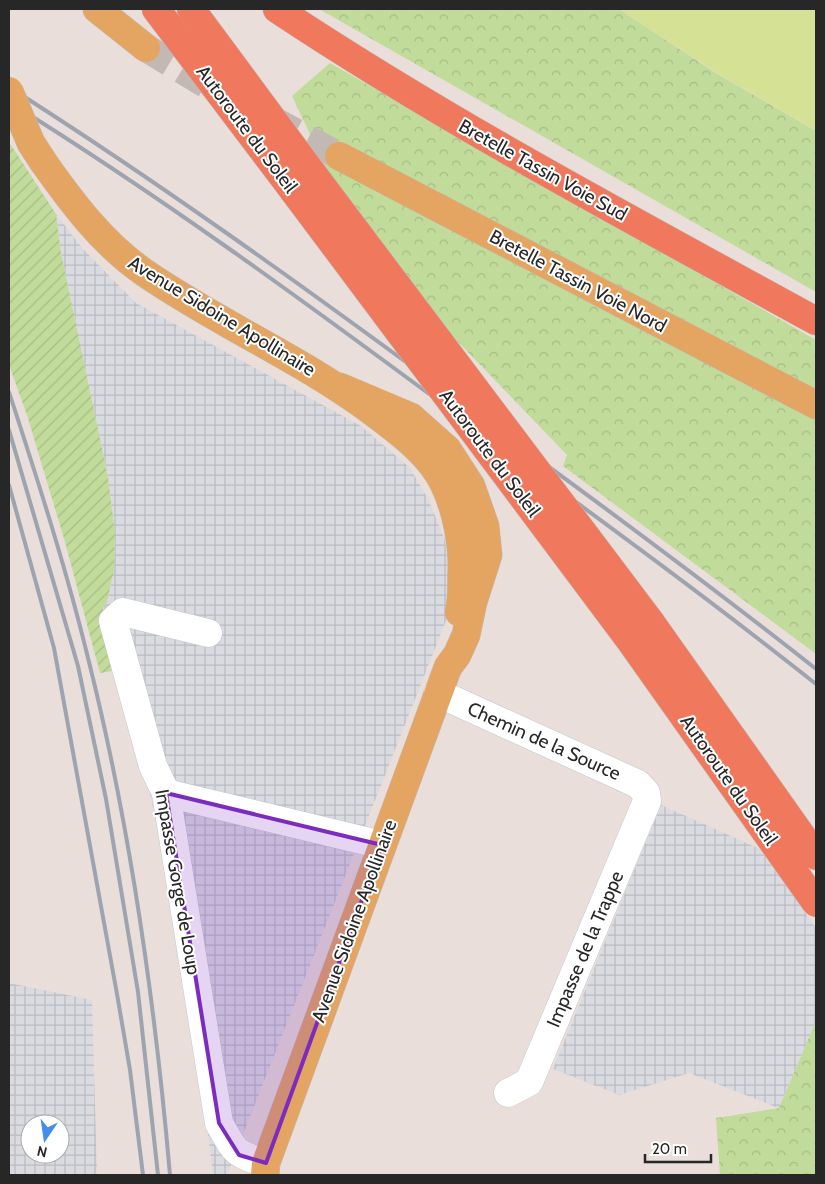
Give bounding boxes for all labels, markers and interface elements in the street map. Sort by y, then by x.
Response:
street label: Autoroute du Soleil [192,61,303,198]
street label: Bretelle Tassin Voie Sud [455,114,631,226]
street label: Bretelle Tassin Voie Nord [486,225,670,337]
street label: Avenue Sidoine Apollinaire [124,251,320,381]
street label: Autoroute du Soleil [435,385,546,522]
street label: Chemin de la Source [464,697,624,785]
street label: Autoroute du Soleil [676,710,783,850]
street label: Impasse Gorge de Loup [150,787,206,977]
street label: Avenue Sidoine Apollinaire [307,816,402,1026]
street label: Impasse de la Trappe [542,867,628,1031]
north arrow [20,1114,70,1164]
scale bar [645,1132,711,1164]
text: 20 m [652,1140,687,1158]
text: N [35,1142,49,1162]

